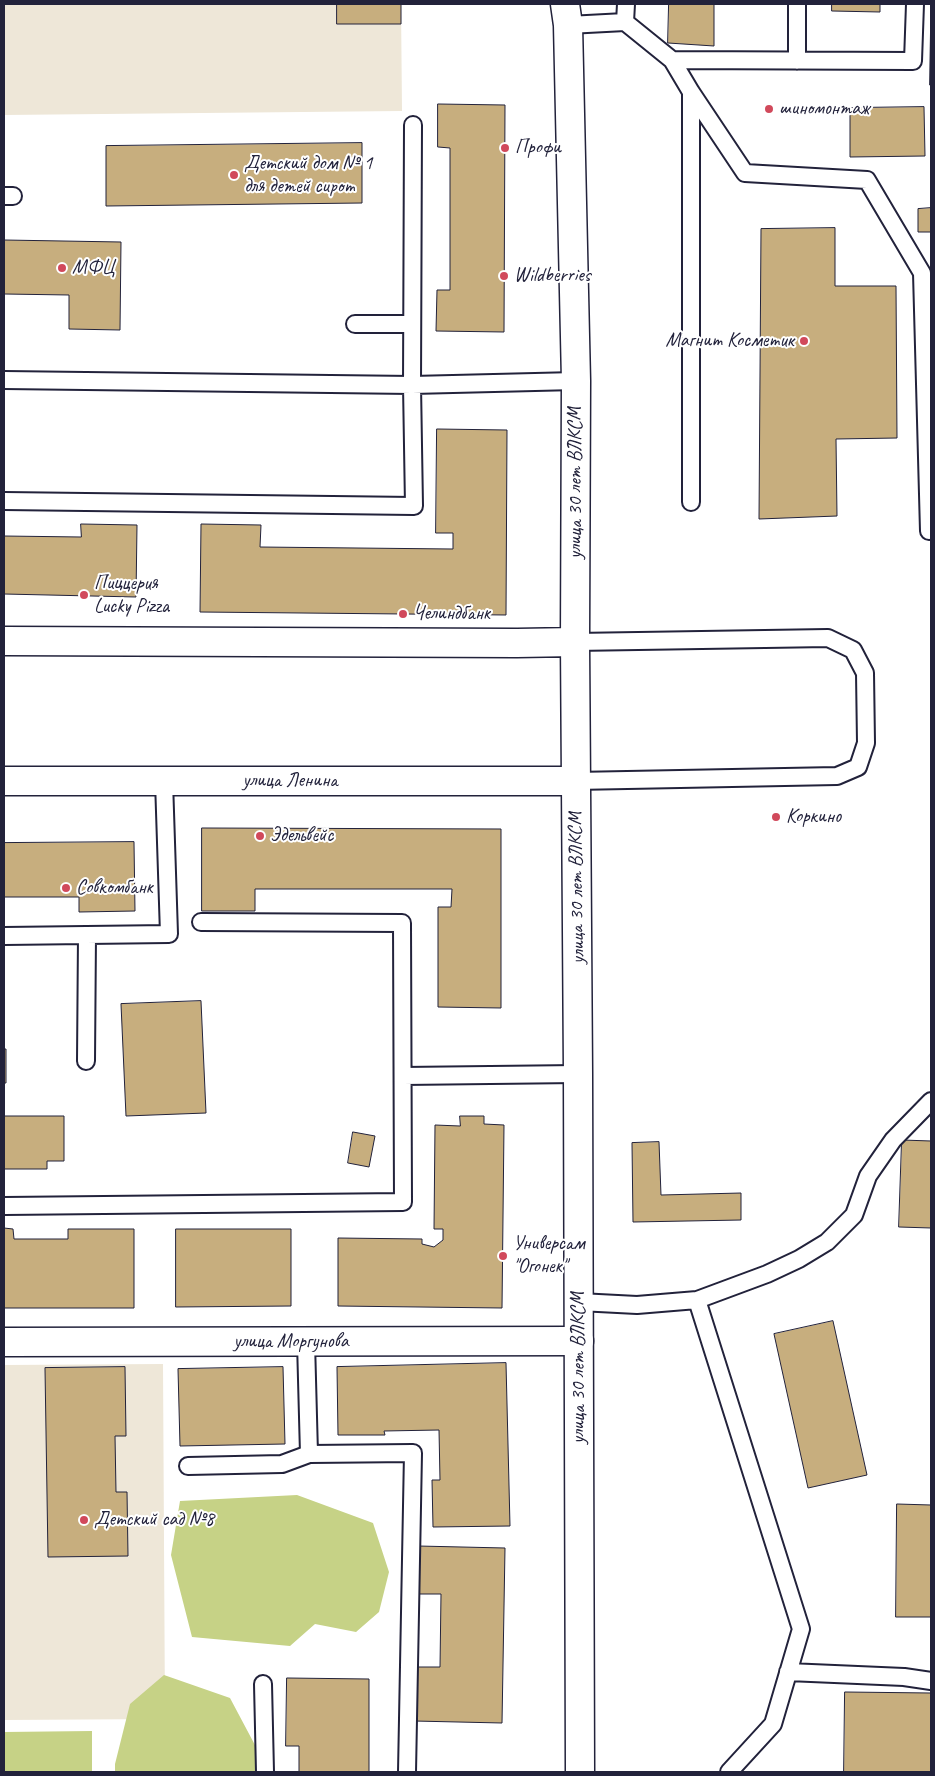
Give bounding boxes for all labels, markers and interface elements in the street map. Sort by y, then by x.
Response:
place label: шиномонтаж [779,97,869,121]
marker: шиномонтаж [763,103,775,115]
place label: Профи [515,136,561,160]
marker: Профи [499,142,511,154]
place label: Детский дом № 1 для детей сирот [244,152,372,199]
marker: Детский дом № 1 для детей сирот [228,169,240,181]
place label: МФЦ [72,256,115,280]
marker: МФЦ [56,262,68,274]
place label: Wildberries [514,264,591,288]
marker: Wildberries [498,270,510,282]
place label: Магнит Косметик [665,329,794,353]
marker: Магнит Косметик [798,335,810,347]
street label: улица 30 лет ВЛКСМ [564,407,588,559]
place label: Пиццерия Lucky Pizza [94,572,169,619]
marker: Пиццерия Lucky Pizza [78,589,90,601]
place label: Челиндбанк [413,602,490,626]
marker: Челиндбанк [397,608,409,620]
street label: улица Ленина [243,769,337,793]
place label: Коркино [786,805,841,829]
marker: Коркино [770,811,782,823]
street label: улица 30 лет ВЛКСМ [564,812,590,964]
place label: Эдельвейс [270,824,333,848]
marker: Эдельвейс [254,830,266,842]
place label: Совкомбанк [76,876,153,900]
marker: Совкомбанк [60,882,72,894]
place label: Универсам "Огонек" [513,1232,585,1279]
marker: Универсам "Огонек" [497,1250,509,1262]
street label: улица 30 лет ВЛКСМ [567,1292,591,1444]
street label: улица Моргунова [234,1330,348,1354]
place label: Детский сад №8 [94,1508,214,1532]
marker: Детский сад №8 [78,1514,90,1526]

